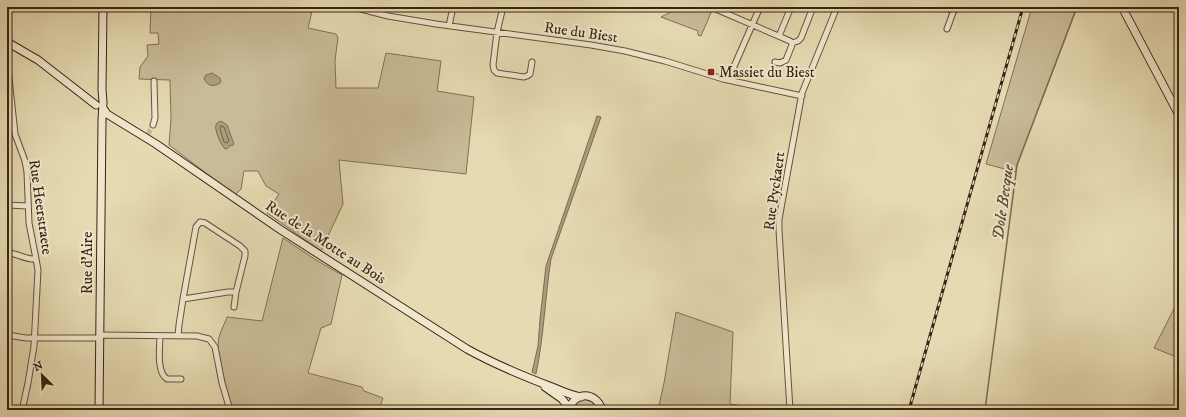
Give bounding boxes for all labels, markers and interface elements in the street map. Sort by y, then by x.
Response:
street label: Rue du Biest [543,18,619,47]
place label: Massiet du Biest [719,63,815,82]
marker: Massiet du Biest [706,67,716,77]
street label: Rue Pyckaert [760,150,789,232]
street label: Rue Heerstraete [24,158,57,256]
water label: Dole Becque [988,163,1018,241]
street label: Rue de la Motte au Bois [262,196,390,289]
street label: Rue d'Aire [78,232,97,294]
north arrow [22,355,62,395]
text: N [31,359,45,375]

